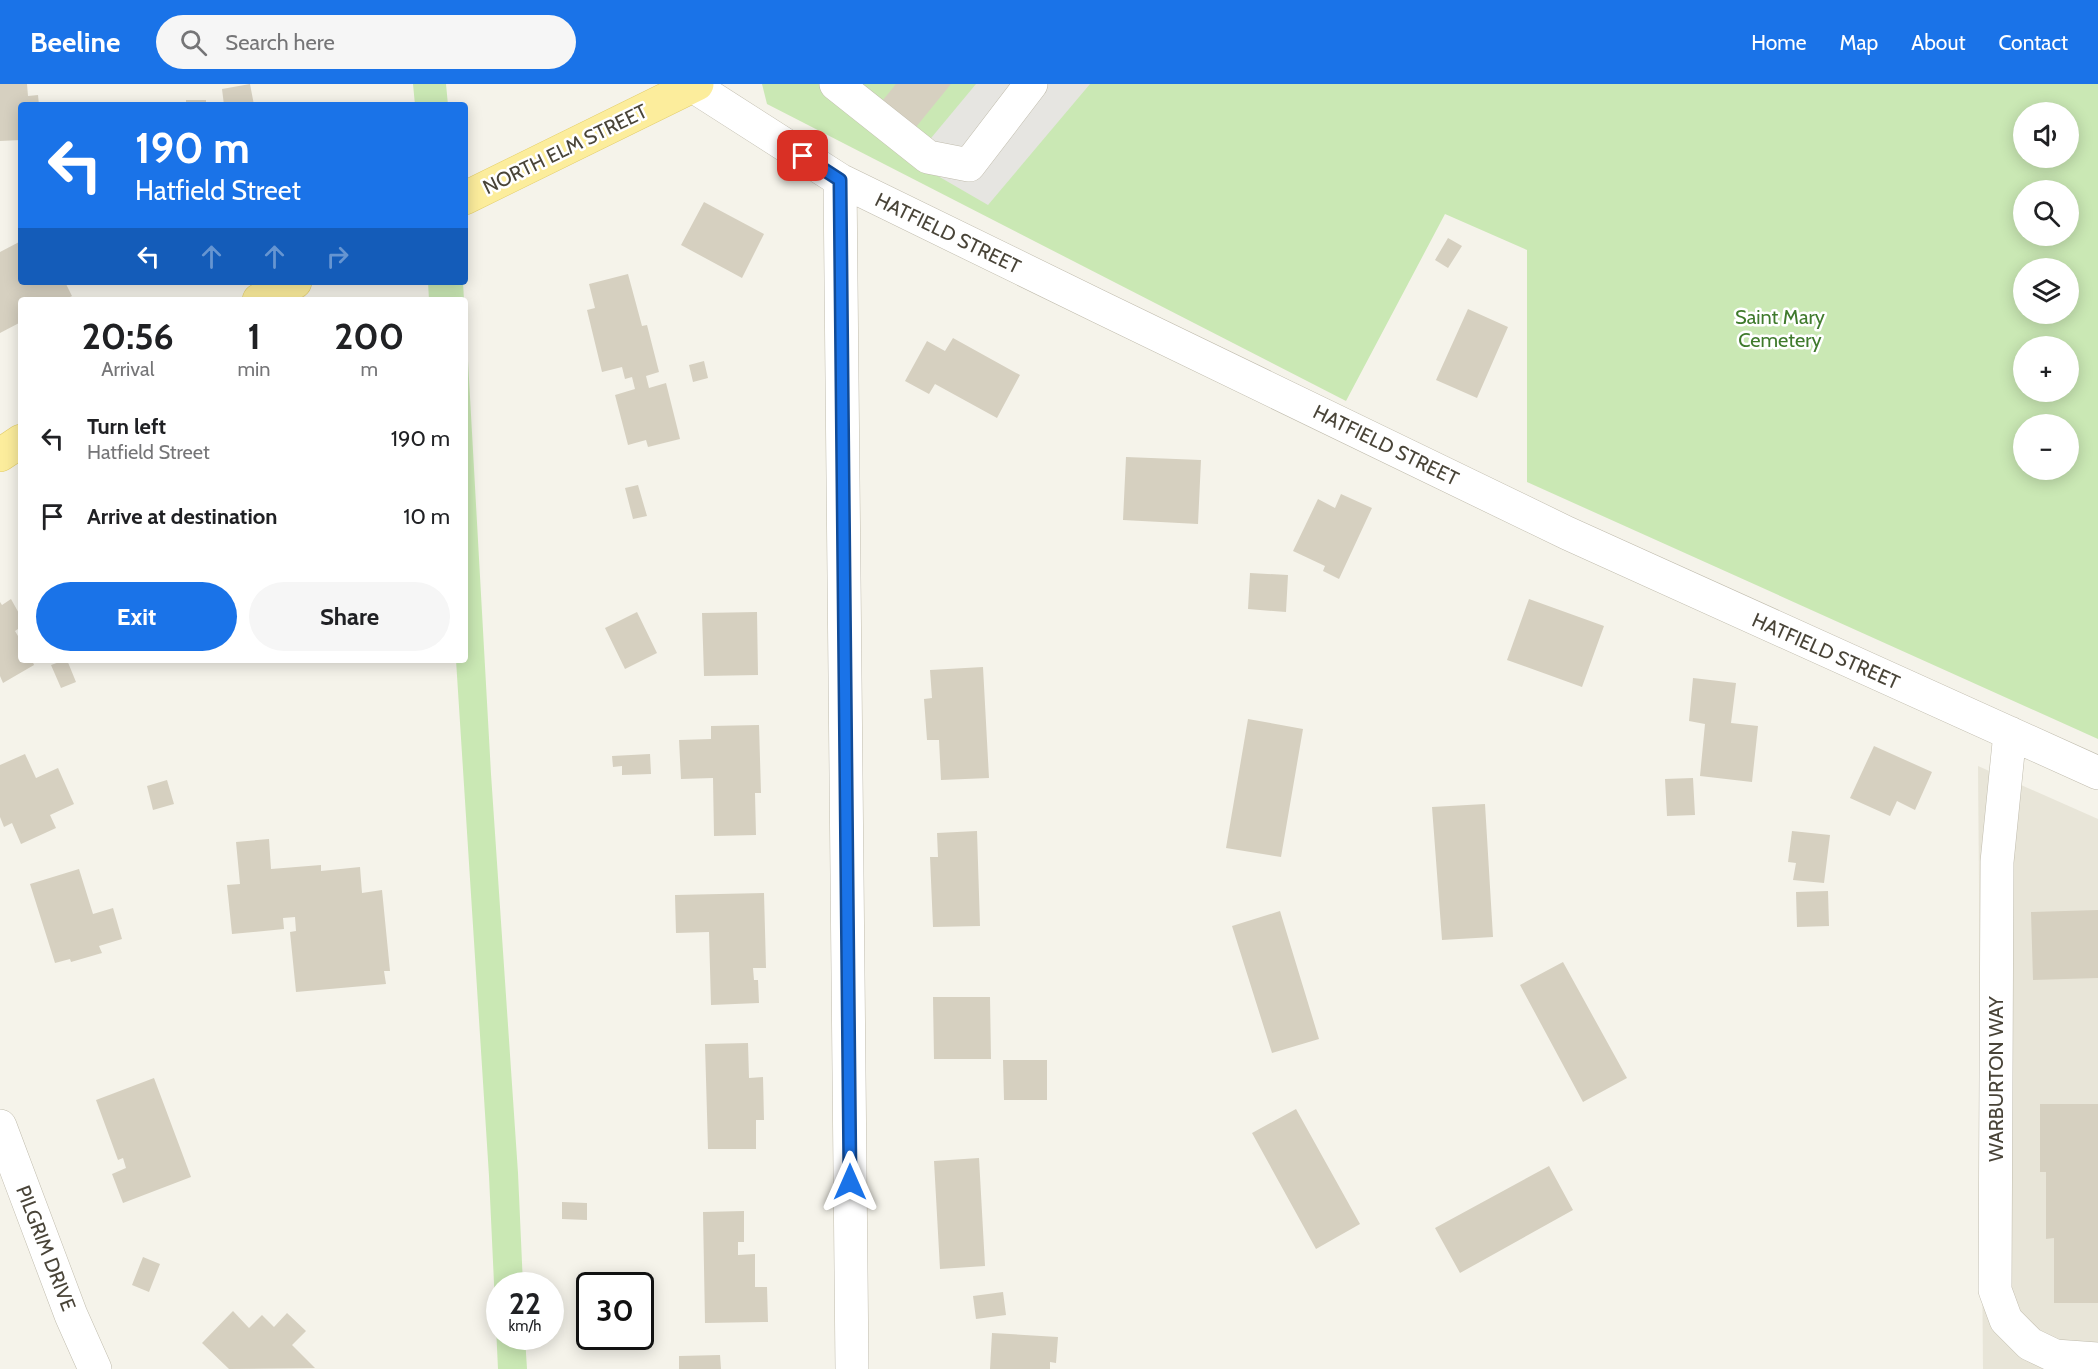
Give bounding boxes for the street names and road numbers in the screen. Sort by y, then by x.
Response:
street label: NORTH ELM STREET [479,99,651,199]
street label: HATFIELD STREET [871,187,1025,279]
street label: HATFIELD STREET [1309,399,1463,491]
street label: HATFIELD STREET [1749,608,1904,694]
street label: WARBURTON WAY [1984,996,2008,1162]
street label: PILGRIM DRIVE [11,1182,81,1314]

